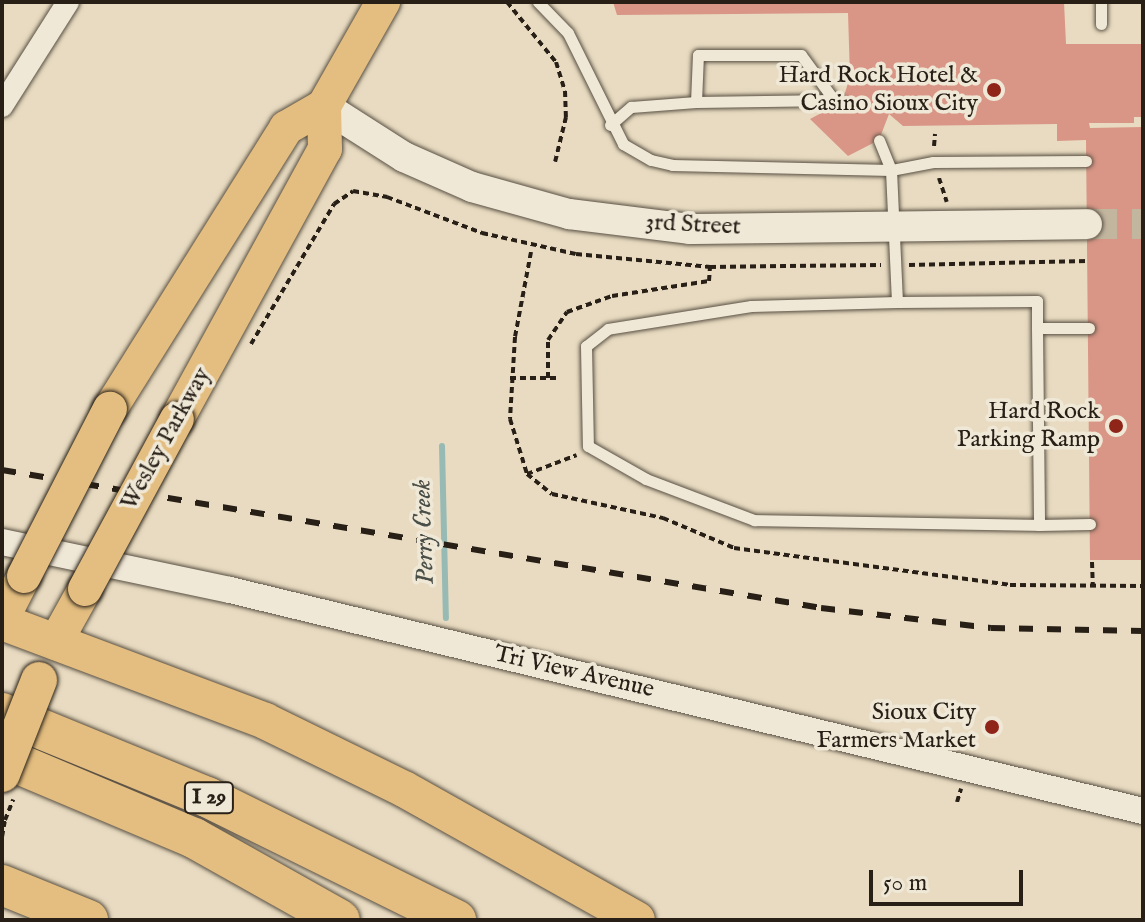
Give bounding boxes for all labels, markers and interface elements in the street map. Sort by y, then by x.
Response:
place label: Hard Rock Hotel & Casino Sioux City [778,62,978,118]
marker: Hard Rock Hotel & Casino Sioux City [985,81,1003,99]
street label: 3rd Street [645,208,741,242]
street label: Wesley Parkway [115,363,217,515]
place label: Hard Rock Parking Ramp [957,398,1100,454]
marker: Hard Rock Parking Ramp [1107,417,1125,435]
water label: Perry Creek [407,479,441,585]
street label: Tri View Avenue [491,640,657,704]
place label: Sioux City Farmers Market [816,699,976,755]
marker: Sioux City Farmers Market [983,718,1001,736]
road number: I 29 [183,780,235,816]
scale bar [873,854,1027,904]
text: 50 m [883,868,927,899]

